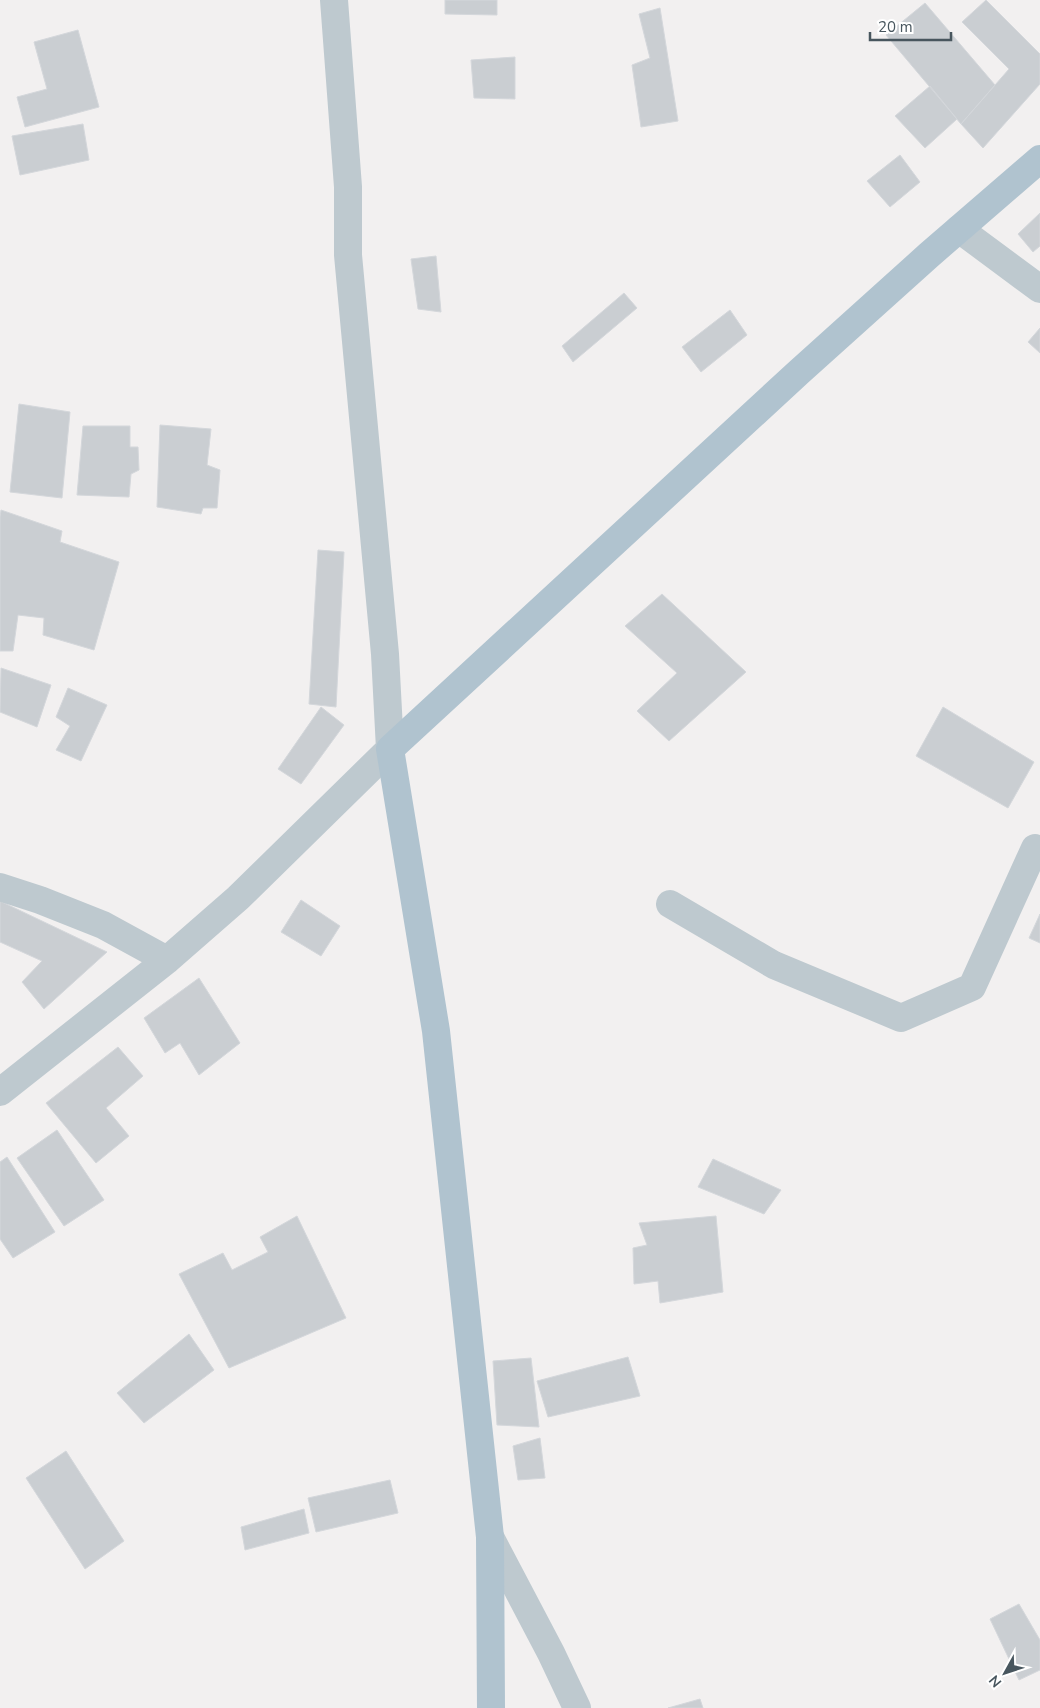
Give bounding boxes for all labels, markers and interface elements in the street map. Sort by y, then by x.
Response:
scale bar [870,10,951,42]
text: 20 m [878,17,913,37]
north arrow [980,1648,1030,1698]
text: N [985,1671,1006,1691]

